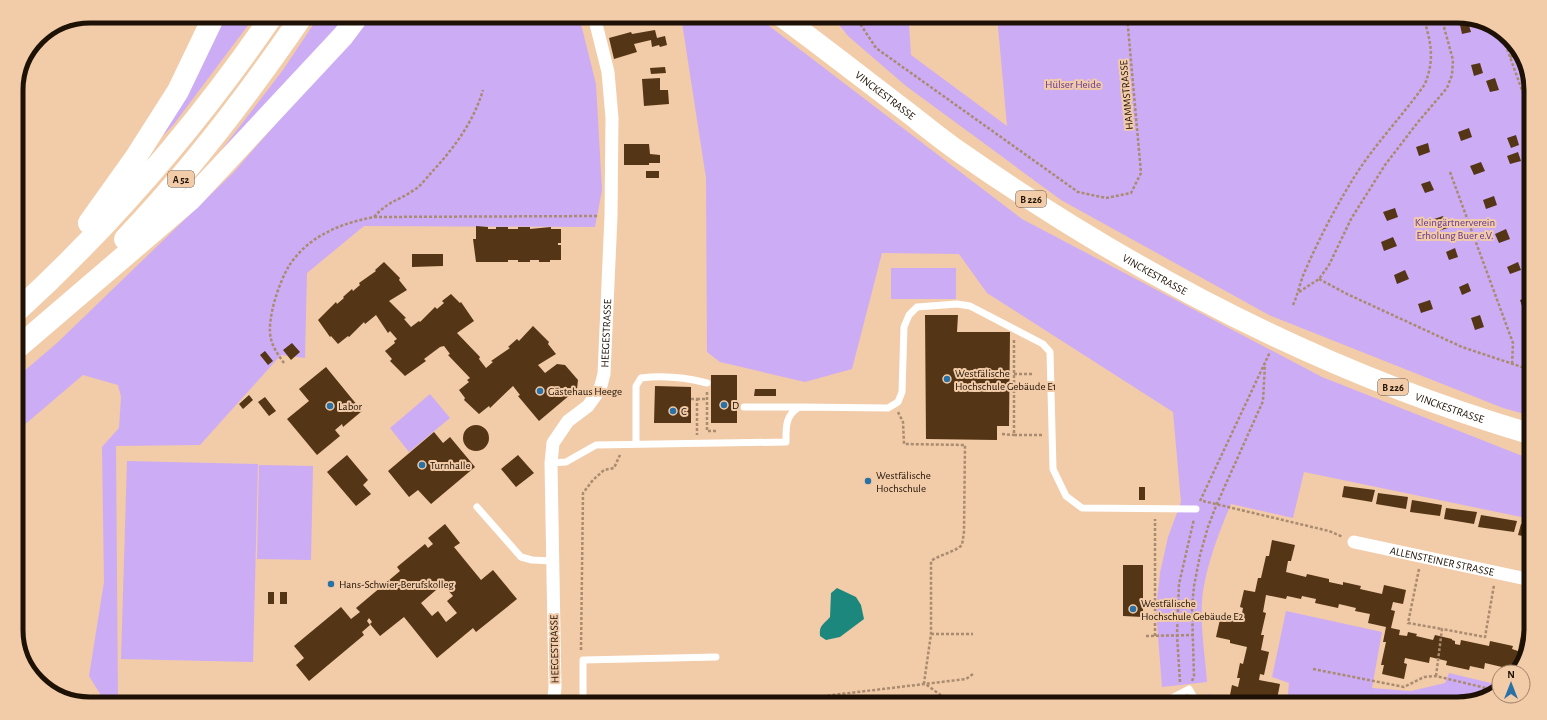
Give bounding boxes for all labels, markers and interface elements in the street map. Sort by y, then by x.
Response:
street label: HAMMSTRASSE [1118,59,1135,130]
street label: VINCKESTRASSE [853,69,918,122]
park label: Hülser Heide [1045,79,1101,90]
road number: A 52 [168,171,194,187]
road number: B 226 [1016,191,1046,207]
park label: Kleingärtnerverein Erholung Buer e.V. [1415,217,1495,241]
street label: VINCKESTRASSE [1120,252,1189,297]
street label: HEEGESTRASSE [599,298,613,368]
place label: Westfälische Hochschule Gebäude E1 [955,368,1056,392]
marker: Westfälische Hochschule Gebäude E1 [942,374,952,384]
road number: B 226 [1378,379,1408,395]
marker: Gästehaus Heege [535,386,545,396]
place label: Gästehaus Heege [548,386,622,397]
street label: VINCKESTRASSE [1414,391,1486,425]
marker: D [719,400,729,410]
place label: D [732,400,739,411]
marker: Labor [325,401,335,411]
place label: Labor [338,401,363,412]
marker: C [668,406,678,416]
place label: C [681,406,687,417]
marker: Turnhalle [417,460,427,470]
place label: Turnhalle [430,460,471,471]
place label: Westfälische Hochschule [876,470,931,494]
marker: Westfälische Hochschule [863,476,873,486]
street label: ALLENSTEINER STRASSE [1389,545,1496,578]
marker: Hans-Schwier-Berufskolleg [326,579,336,589]
place label: Hans-Schwier-Berufskolleg [339,579,454,590]
place label: Westfälische Hochschule Gebäude E2 [1141,598,1244,622]
marker: Westfälische Hochschule Gebäude E2 [1128,604,1138,614]
street label: HEEGESTRASSE [548,614,561,683]
north arrow [1491,664,1531,704]
text: N [1507,669,1515,680]

